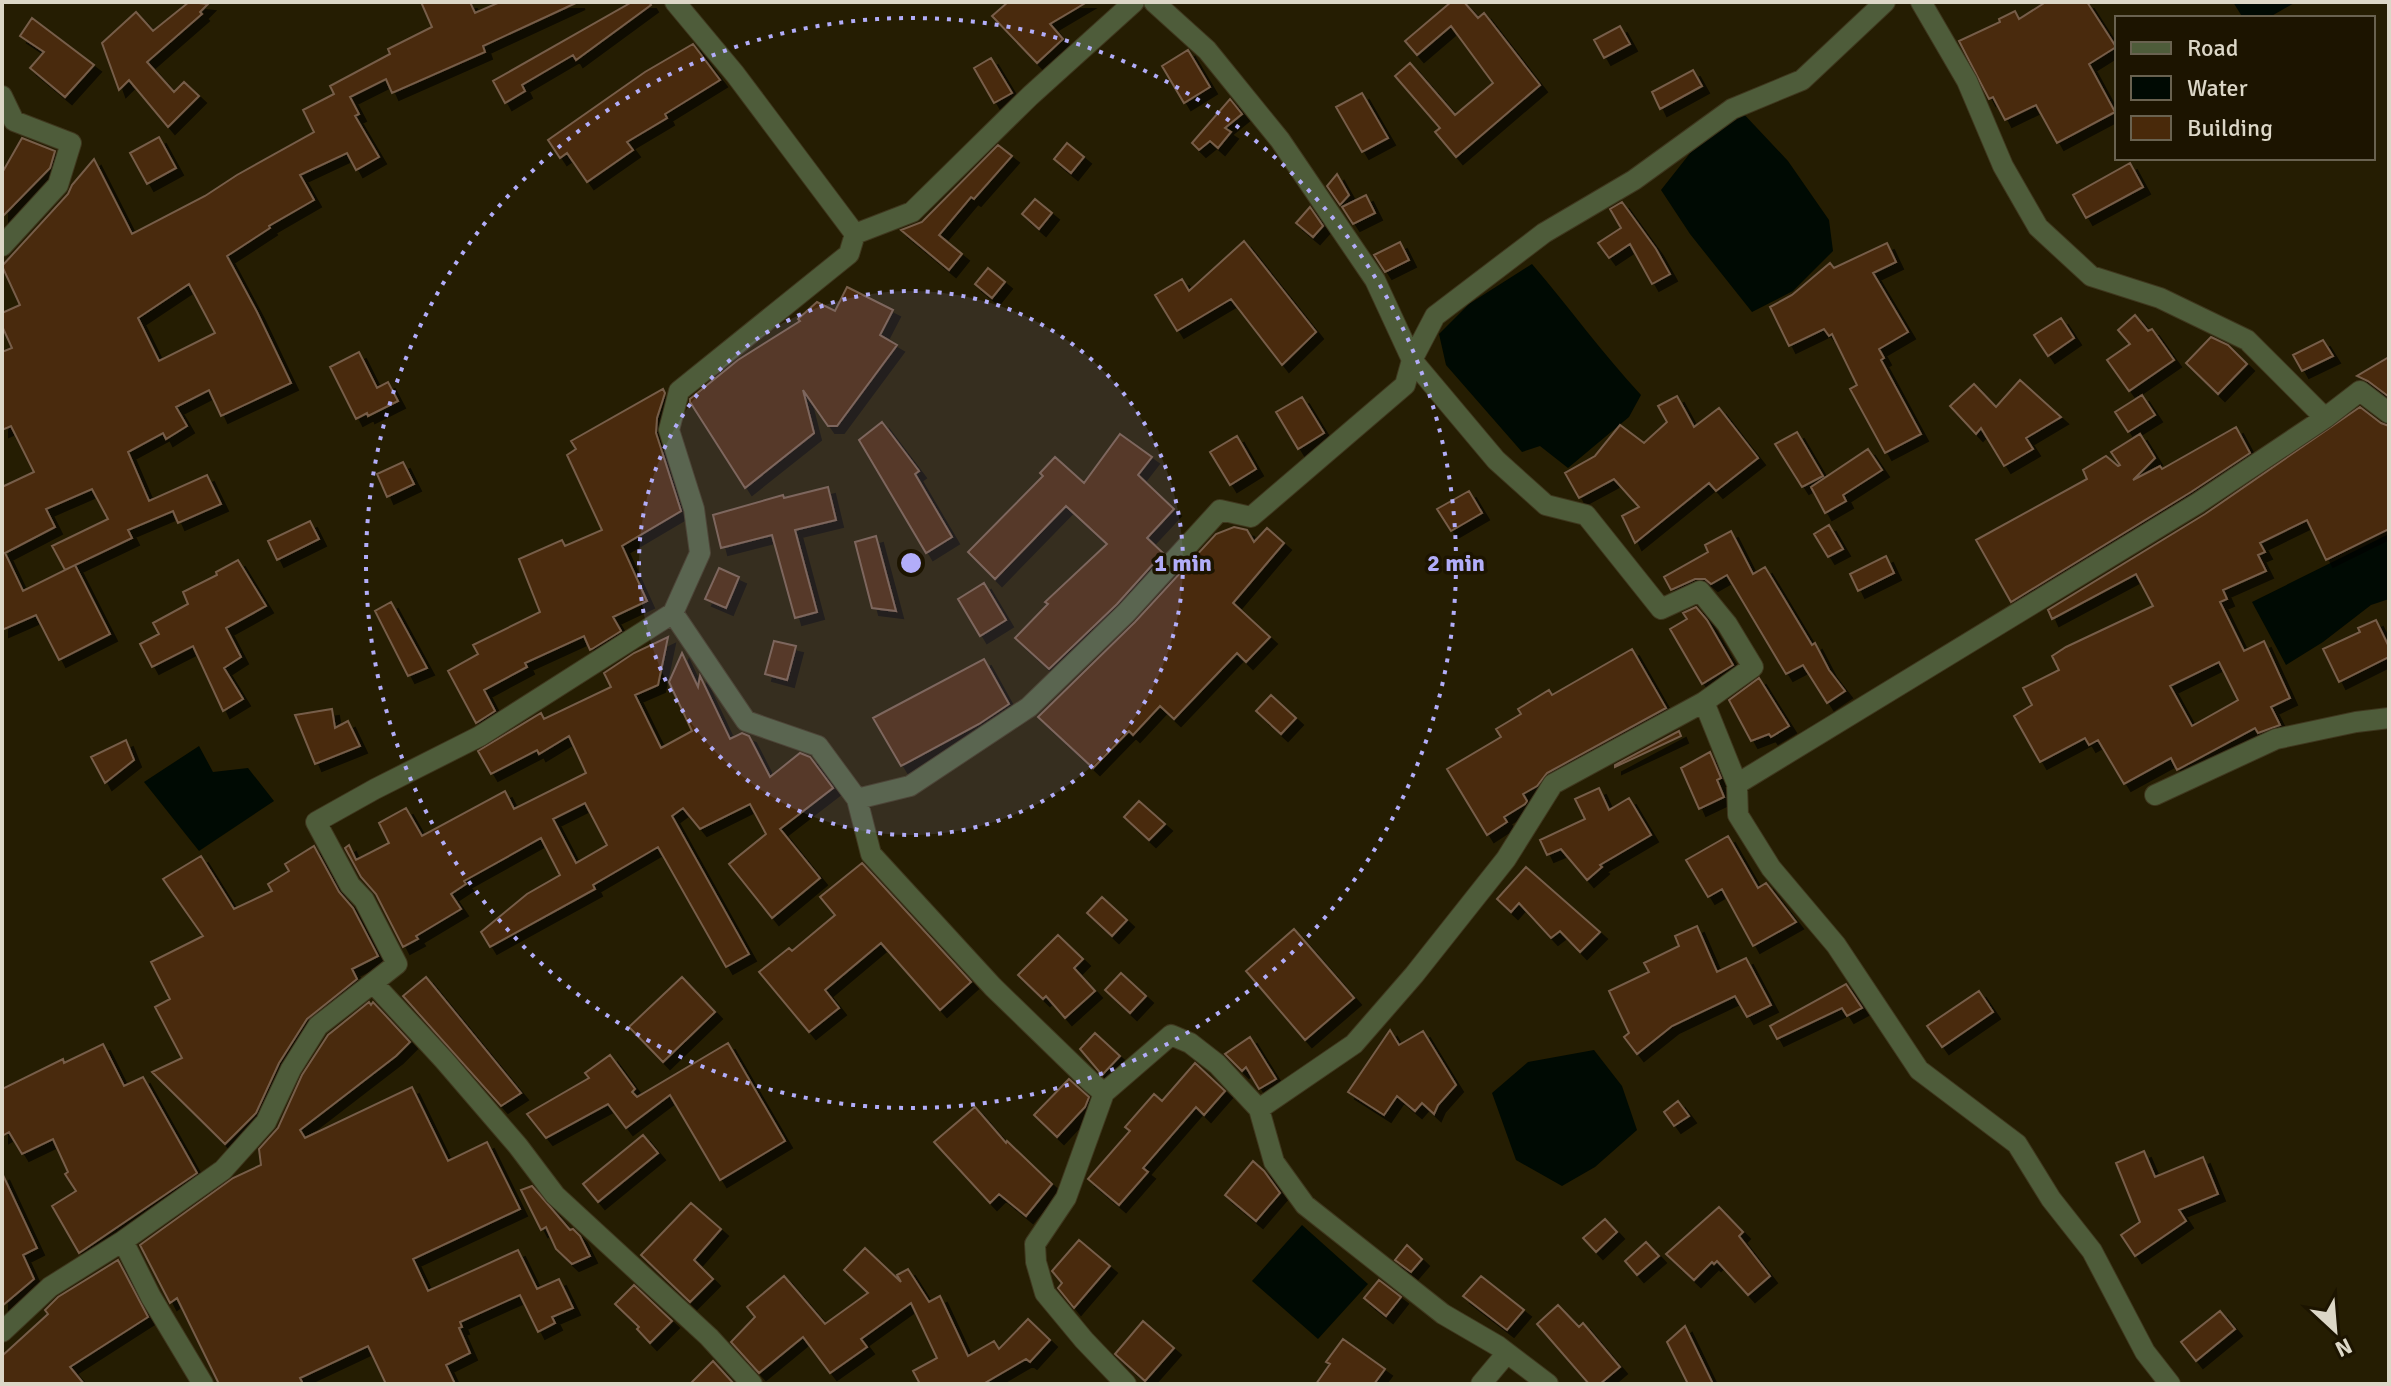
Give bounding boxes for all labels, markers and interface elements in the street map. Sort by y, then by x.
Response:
legend [2115,16,2375,160]
text: Road [2187,33,2238,63]
text: Water [2187,73,2248,103]
text: Building [2187,113,2273,143]
text: 1 min [1154,548,1212,578]
text: 2 min [1427,548,1485,578]
centre of rings [897,549,925,577]
north arrow [2295,1290,2375,1370]
text: N [2331,1332,2356,1363]

